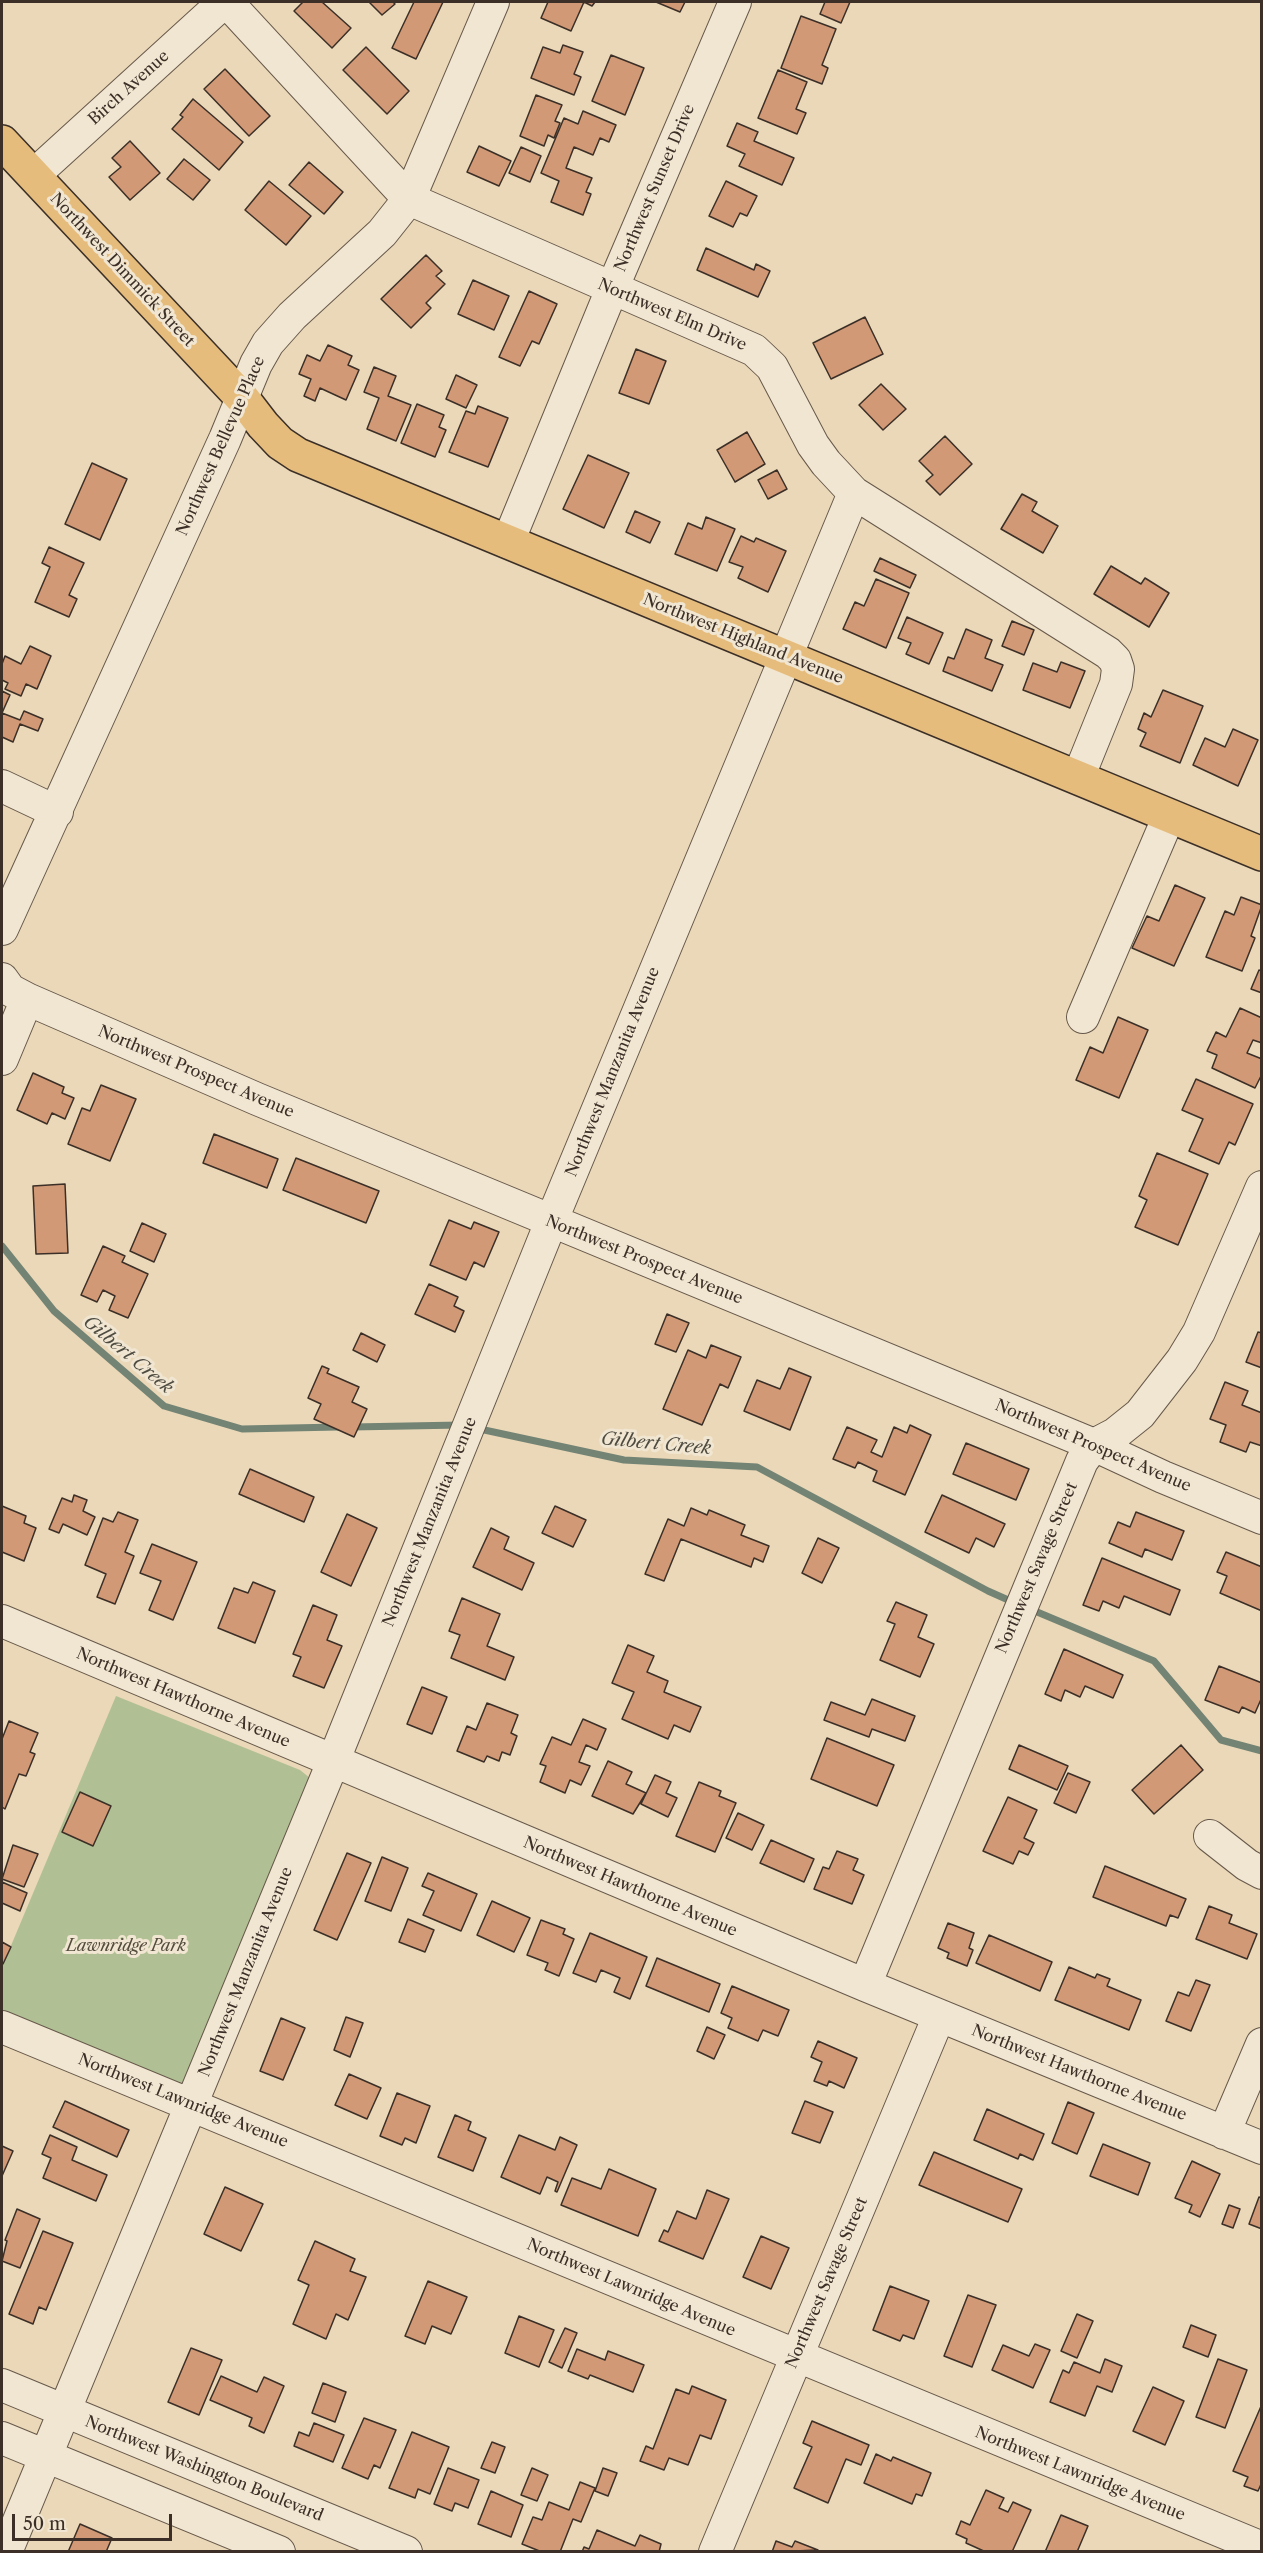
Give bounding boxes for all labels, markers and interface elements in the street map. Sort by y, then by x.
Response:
street label: Birch Avenue [85,47,173,129]
street label: Northwest Sunset Drive [611,101,699,275]
street label: Northwest Dimmick Street [46,189,198,351]
street label: Northwest Elm Drive [595,275,749,355]
street label: Northwest Bellevue Place [173,353,269,539]
street label: Northwest Highland Avenue [640,590,846,688]
street label: Northwest Manzanita Avenue [562,964,664,1180]
street label: Northwest Prospect Avenue [95,1022,297,1122]
street label: Northwest Prospect Avenue [543,1212,745,1308]
water label: Gilbert Creek [79,1311,177,1399]
street label: Northwest Prospect Avenue [992,1396,1194,1496]
street label: Northwest Manzanita Avenue [379,1414,481,1630]
water label: Gilbert Creek [600,1428,712,1460]
street label: Northwest Savage Street [992,1479,1082,1657]
street label: Northwest Hawthorne Avenue [73,1644,293,1752]
street label: Northwest Hawthorne Avenue [520,1833,740,1941]
street label: Northwest Manzanita Avenue [195,1864,297,2080]
park label: Lawnridge Park [66,1936,186,1956]
street label: Northwest Hawthorne Avenue [969,2021,1189,2125]
street label: Northwest Lawnridge Avenue [75,2050,291,2152]
street label: Northwest Savage Street [782,2194,872,2372]
street label: Northwest Lawnridge Avenue [524,2235,738,2341]
street label: Northwest Washington Boulevard [82,2412,326,2526]
street label: Northwest Lawnridge Avenue [972,2423,1188,2525]
scale bar [15,2502,176,2540]
text: 50 m [23,2513,66,2535]

